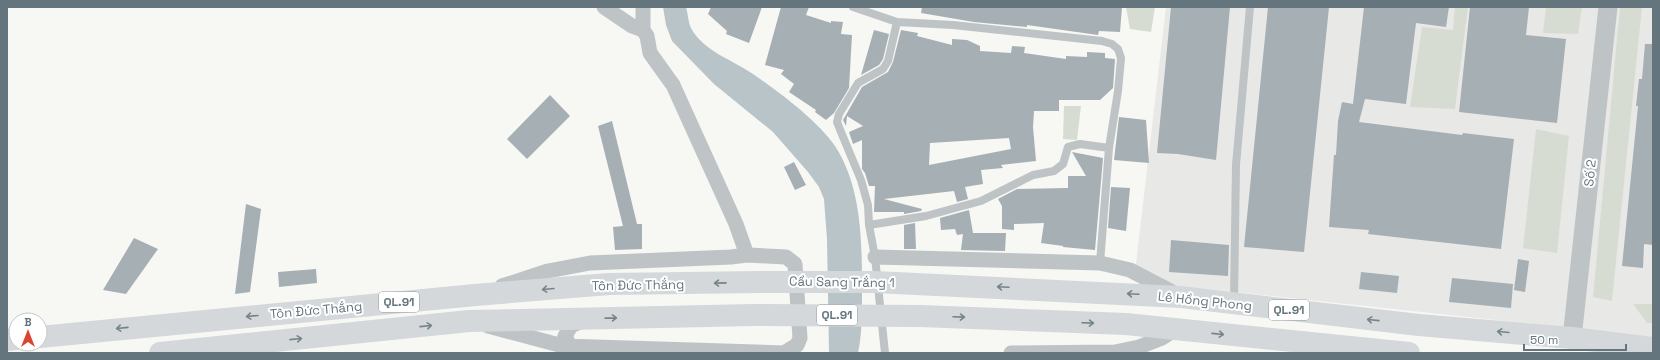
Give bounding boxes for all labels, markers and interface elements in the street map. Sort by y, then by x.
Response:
street label: Số 2 [1580,158,1600,187]
street label: Cầu Sang Trắng 1 [789,273,895,291]
street label: Tôn Đức Thắng [591,276,685,294]
one-way arrow [714,279,727,287]
one-way arrow [997,284,1010,291]
one-way arrow [542,285,555,293]
street label: Lê Hồng Phong [1157,288,1253,314]
one-way arrow [1127,290,1140,298]
road number: QL.91 [379,292,419,312]
street label: Tôn Đức Thắng [269,297,363,323]
road number: QL.91 [1269,300,1309,320]
road number: QL.91 [817,305,857,325]
north arrow [8,312,48,352]
one-way arrow [246,312,259,320]
one-way arrow [604,314,617,322]
one-way arrow [952,314,965,321]
text: B [24,315,32,329]
one-way arrow [1367,316,1380,324]
one-way arrow [1081,319,1094,326]
one-way arrow [419,322,432,330]
one-way arrow [116,325,129,332]
scale bar [1524,326,1626,352]
one-way arrow [1497,329,1510,336]
one-way arrow [1211,330,1224,337]
text: 50 m [1530,332,1558,348]
one-way arrow [289,335,302,343]

